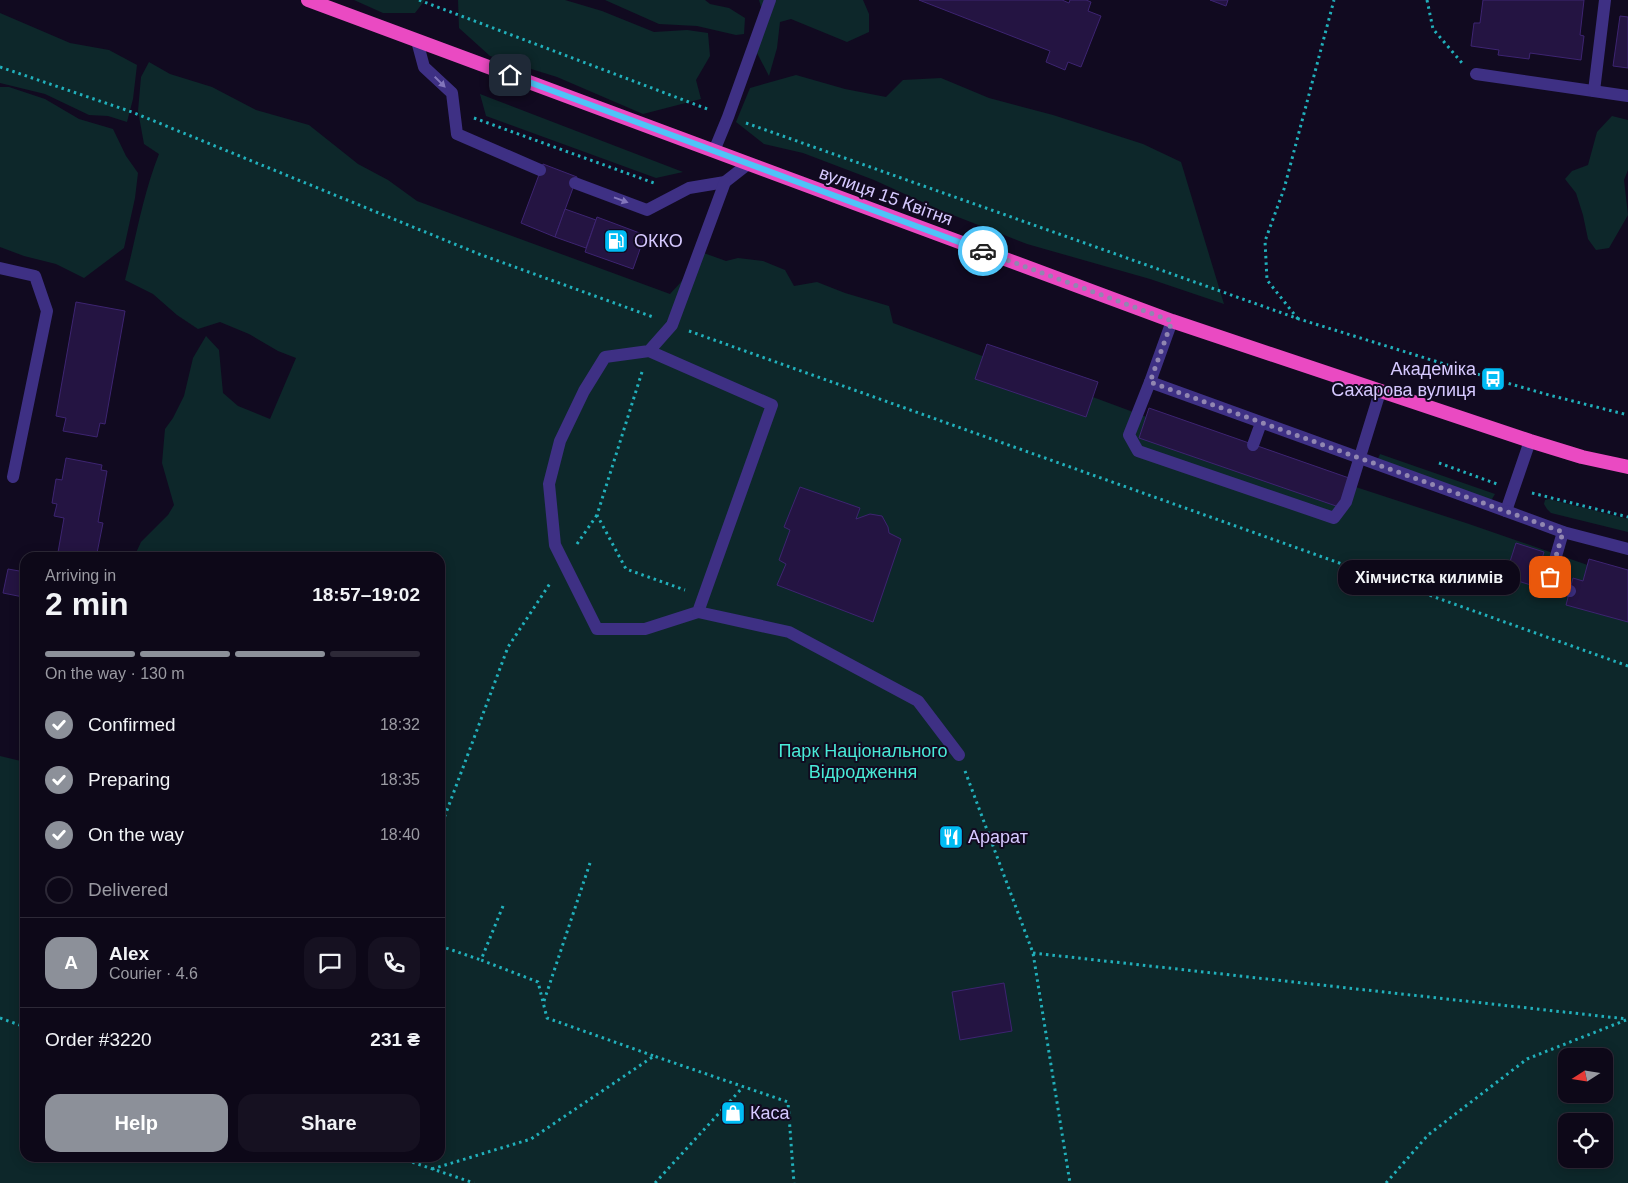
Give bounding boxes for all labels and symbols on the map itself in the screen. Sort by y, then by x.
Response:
pin [489,54,531,96]
one-way arrow [434,76,446,88]
street label: вулиця 15 Квітня [817,163,955,229]
one-way arrow [613,197,628,204]
courier [958,226,1008,276]
fuel station icon: ОККО [603,228,629,254]
place label: ОККО [634,231,683,251]
place label: Академіка Сахарова вулиця [1331,359,1477,400]
bus stop icon: Академіка Сахарова вулиця [1480,366,1506,392]
pin [1529,556,1571,598]
callout: Хімчистка килимів [1338,560,1520,594]
park label: Парк Національного Відродження [778,741,948,782]
restaurant icon: Арарат [938,824,964,850]
place label: Арарат [968,827,1028,847]
north arrow [1558,1048,1612,1102]
shop icon: Каса [720,1100,746,1126]
place label: Каса [750,1103,790,1123]

